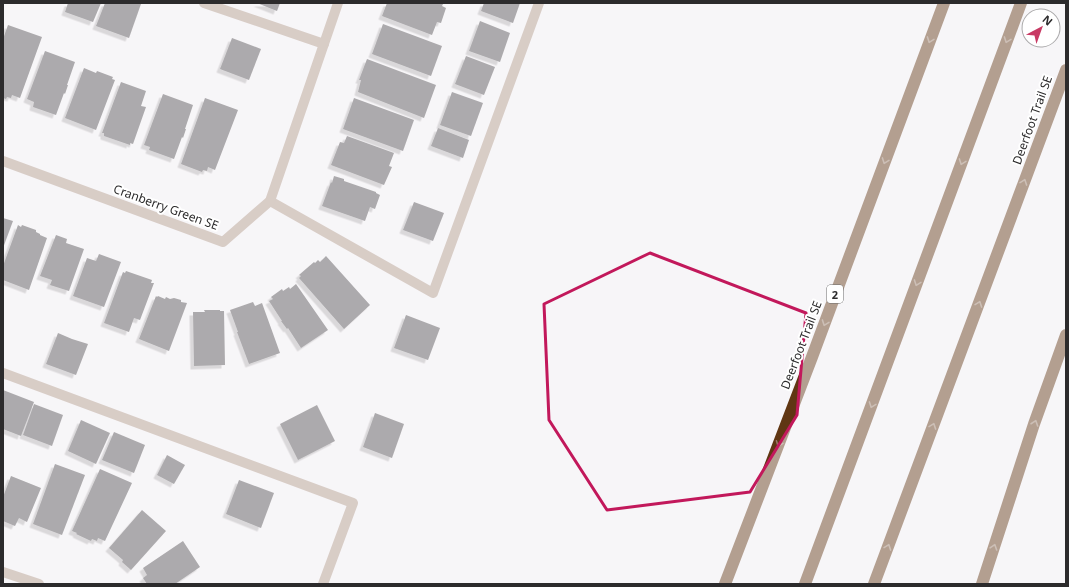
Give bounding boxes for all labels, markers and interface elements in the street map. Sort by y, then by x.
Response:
north arrow [1021,8,1061,48]
text: N [1040,11,1056,29]
one-way arrow [927,36,935,43]
one-way arrow [1004,36,1012,43]
street label: Deerfoot Trail SE [1008,73,1056,167]
one-way arrow [881,158,889,165]
one-way arrow [959,158,967,165]
one-way arrow [1020,179,1028,186]
street label: Cranberry Green SE [111,180,221,234]
one-way arrow [914,280,922,287]
road number: 2 [827,285,843,303]
street label: Deerfoot Trail SE [776,298,826,392]
one-way arrow [974,300,982,307]
one-way arrow [821,319,829,326]
one-way arrow [869,402,877,409]
one-way arrow [1030,420,1038,427]
one-way arrow [929,422,937,429]
one-way arrow [775,440,783,447]
one-way arrow [883,544,891,551]
one-way arrow [989,544,998,551]

